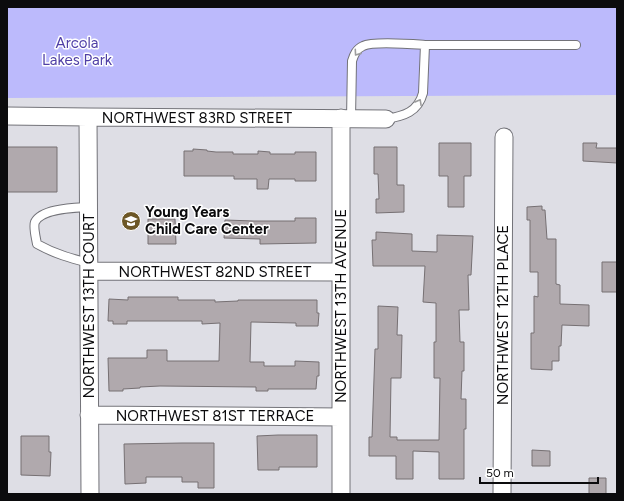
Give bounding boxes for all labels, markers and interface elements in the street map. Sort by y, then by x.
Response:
park label: Arcola Lakes Park [42,34,113,69]
one-way arrow [355,49,362,56]
one-way arrow [415,99,422,106]
street label: NORTHWEST 83RD STREET [102,109,293,127]
place label: Young Years Child Care Center [145,203,269,238]
street label: NORTHWEST 13TH AVENUE [332,209,350,403]
school or university icon: Young Years Child Care Center [120,210,142,232]
street label: NORTHWEST 13TH COURT [80,213,98,398]
street label: NORTHWEST 12TH PLACE [494,225,512,405]
street label: NORTHWEST 82ND STREET [119,263,312,281]
street label: NORTHWEST 81ST TERRACE [116,407,314,425]
scale bar [480,459,598,485]
text: 50 m [486,466,514,480]

